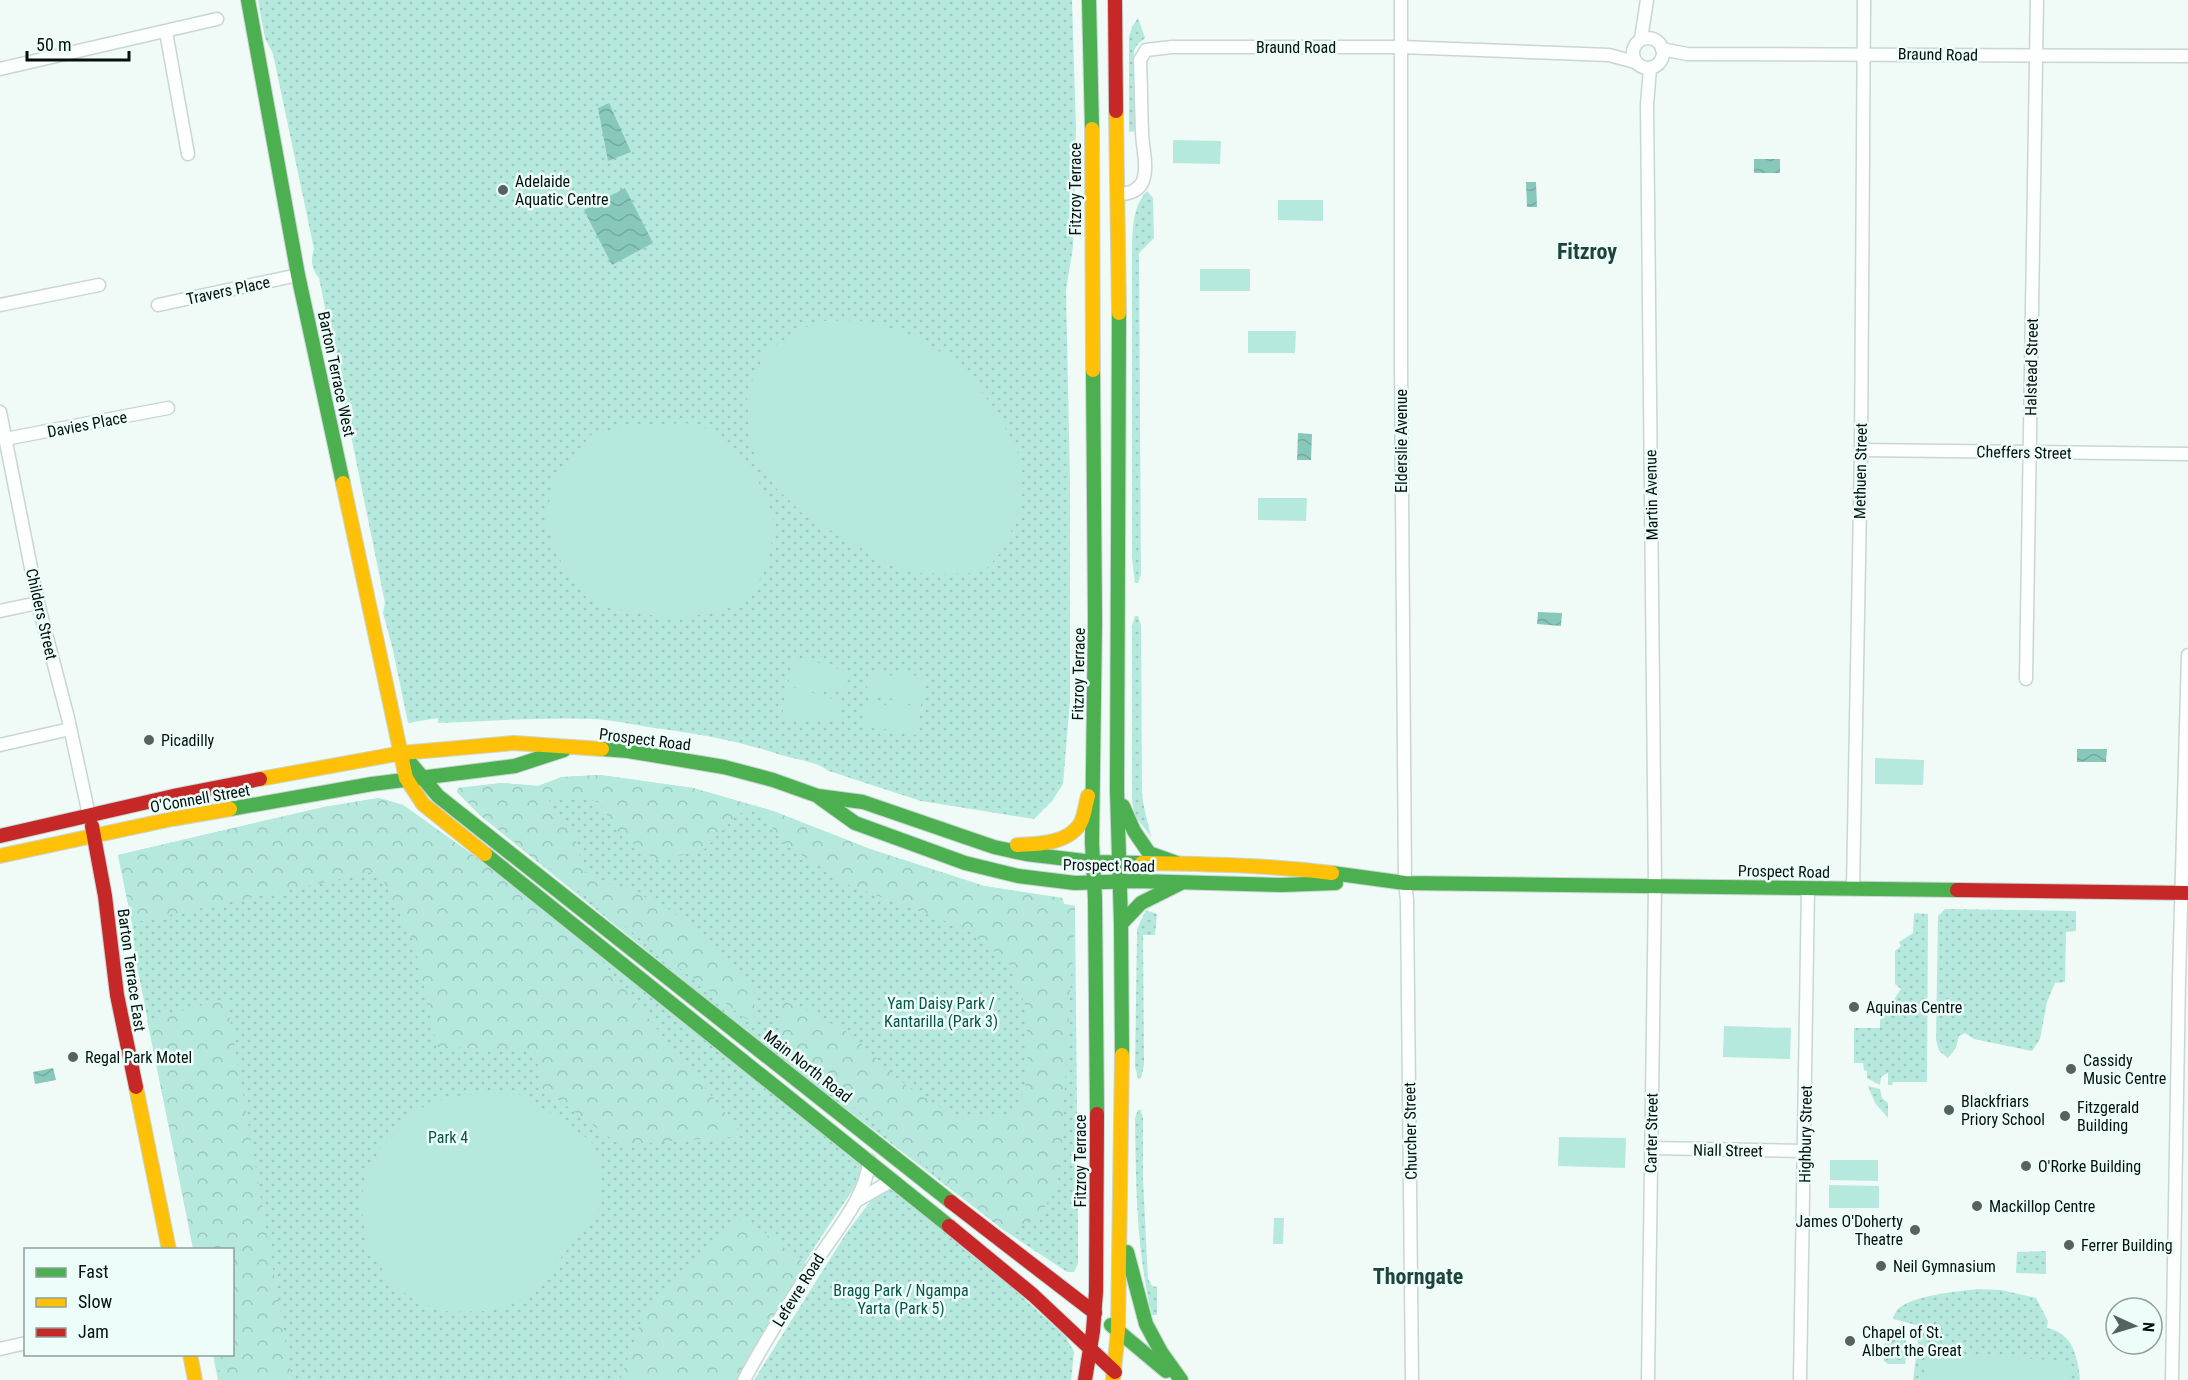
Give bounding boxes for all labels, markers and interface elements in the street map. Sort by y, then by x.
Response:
scale bar [27,24,129,62]
text: 50 m [36,34,71,55]
street label: Braund Road [1256,38,1336,57]
street label: Braund Road [1898,44,1978,65]
street label: Fitzroy Terrace [1066,143,1085,235]
place label: Adelaide Aquatic Centre [515,172,608,209]
marker: Adelaide Aquatic Centre [496,183,510,197]
district label: Fitzroy [1557,239,1617,264]
street label: Travers Place [185,272,272,309]
street label: Barton Terrace West [314,310,359,439]
street label: Halstead Street [2021,318,2042,416]
street label: Elderslie Avenue [1392,389,1411,493]
street label: Davies Place [46,407,129,442]
street label: Methuen Street [1850,422,1871,519]
street label: Cheffers Street [1976,442,2072,463]
street label: Martin Avenue [1641,449,1662,541]
street label: Childers Street [22,567,61,662]
street label: Fitzroy Terrace [1068,627,1089,721]
street label: Prospect Road [598,724,692,755]
place label: Picadilly [161,731,215,750]
marker: Picadilly [142,733,156,747]
street label: O'Connell Street [149,780,252,817]
street label: Prospect Road [1063,855,1155,876]
street label: Prospect Road [1738,861,1830,882]
street label: Barton Terrace East [113,907,150,1033]
park label: Yam Daisy Park / Kantarilla (Park 3) [884,994,998,1031]
place label: Aquinas Centre [1866,998,1962,1017]
marker: Aquinas Centre [1847,1000,1861,1014]
street label: Main North Road [760,1026,855,1107]
place label: Regal Park Motel [85,1048,192,1067]
marker: Regal Park Motel [66,1050,80,1064]
place label: Cassidy Music Centre [2083,1051,2166,1088]
marker: Cassidy Music Centre [2064,1062,2078,1076]
street label: Churcher Street [1400,1082,1421,1180]
street label: Highbury Street [1795,1085,1816,1183]
street label: Carter Street [1641,1092,1662,1173]
place label: Blackfriars Priory School [1961,1092,2045,1129]
place label: Fitzgerald Building [2077,1098,2139,1135]
marker: Blackfriars Priory School [1942,1103,1956,1117]
marker: Fitzgerald Building [2058,1109,2072,1123]
street label: Fitzroy Terrace [1071,1115,1090,1207]
park label: Park 4 [428,1128,468,1147]
street label: Niall Street [1693,1140,1763,1161]
place label: O'Rorke Building [2038,1157,2141,1176]
marker: O'Rorke Building [2019,1159,2033,1173]
place label: Mackillop Centre [1989,1197,2095,1216]
marker: Mackillop Centre [1970,1199,1984,1213]
place label: James O'Doherty Theatre [1796,1212,1903,1249]
marker: James O'Doherty Theatre [1908,1223,1922,1237]
place label: Ferrer Building [2081,1236,2173,1255]
marker: Ferrer Building [2062,1238,2076,1252]
legend [24,1248,234,1356]
street label: Lefevre Road [769,1250,828,1330]
place label: Neil Gymnasium [1893,1257,1996,1276]
marker: Neil Gymnasium [1874,1259,1888,1273]
text: Fast [78,1261,109,1282]
district label: Thorngate [1373,1264,1463,1289]
park label: Bragg Park / Ngampa Yarta (Park 5) [833,1281,969,1318]
text: Slow [78,1291,113,1312]
north arrow [2104,1296,2164,1356]
text: Jam [78,1321,109,1342]
text: N [2139,1321,2158,1333]
place label: Chapel of St. Albert the Great [1862,1323,1962,1360]
marker: Chapel of St. Albert the Great [1843,1334,1857,1348]

